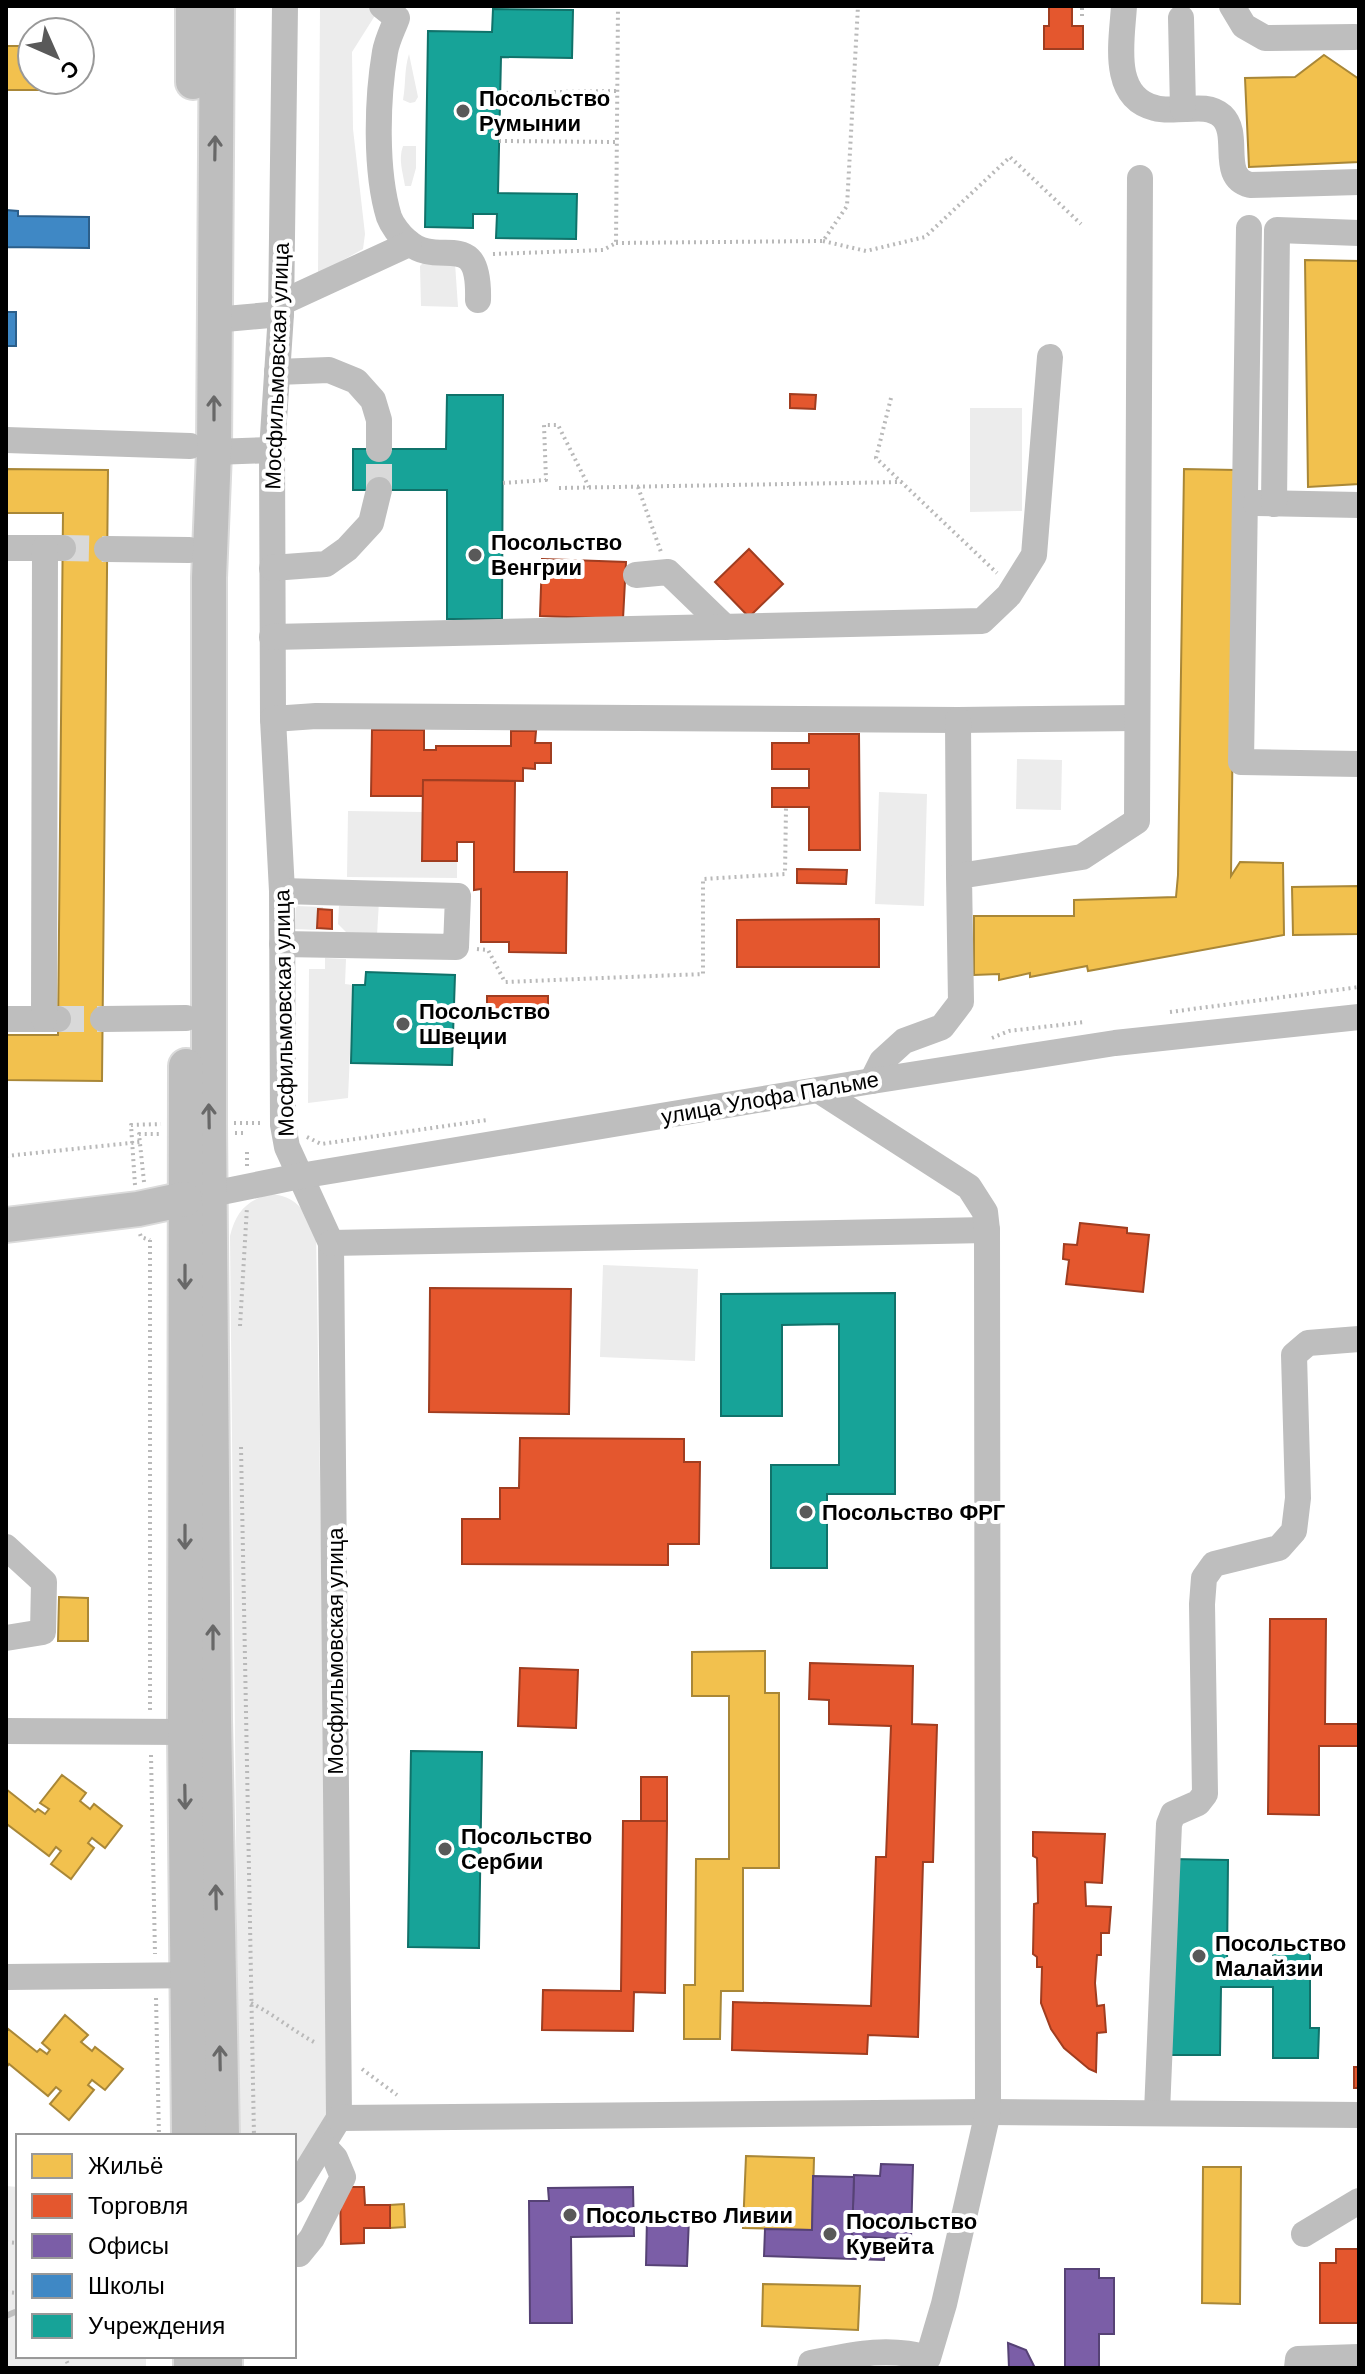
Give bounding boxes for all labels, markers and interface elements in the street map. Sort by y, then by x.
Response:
north arrow [16,16,96,96]
text: С [55,55,84,84]
place label: Посольство Румынии [479,86,610,136]
marker: Посольство Румынии [454,102,472,120]
one-way arrow [208,135,223,162]
street label: Мосфильмовская улица [260,241,294,490]
one-way arrow [206,395,222,422]
place label: Посольство Венгрии [491,530,622,580]
marker: Посольство Венгрии [466,546,484,564]
street label: Мосфильмовская улица [269,888,299,1137]
place label: Посольство Швеции [419,999,550,1049]
marker: Посольство Швеции [394,1015,412,1033]
street label: улица Улофа Пальме [659,1067,881,1129]
one-way arrow [201,1103,217,1130]
one-way arrow [177,1263,193,1290]
place label: Посольство ФРГ [822,1500,1006,1525]
marker: Посольство ФРГ [797,1503,815,1521]
one-way arrow [177,1523,193,1550]
street label: Мосфильмовская улица [323,1527,348,1775]
one-way arrow [205,1624,221,1651]
one-way arrow [177,1783,193,1810]
place label: Посольство Сербии [461,1824,592,1874]
marker: Посольство Сербии [436,1840,454,1858]
one-way arrow [209,1884,224,1911]
place label: Посольство Малайзии [1215,1931,1346,1981]
marker: Посольство Малайзии [1190,1947,1208,1965]
one-way arrow [212,2045,228,2072]
legend [16,2134,296,2358]
text: Жильё [88,2152,163,2179]
text: Торговля [88,2192,188,2219]
place label: Посольство Ливии [586,2203,793,2228]
marker: Посольство Ливии [561,2206,579,2224]
place label: Посольство Кувейта [846,2209,977,2259]
marker: Посольство Кувейта [821,2225,839,2243]
text: Офисы [88,2232,169,2259]
text: Школы [88,2272,165,2299]
text: Учреждения [88,2312,225,2339]

